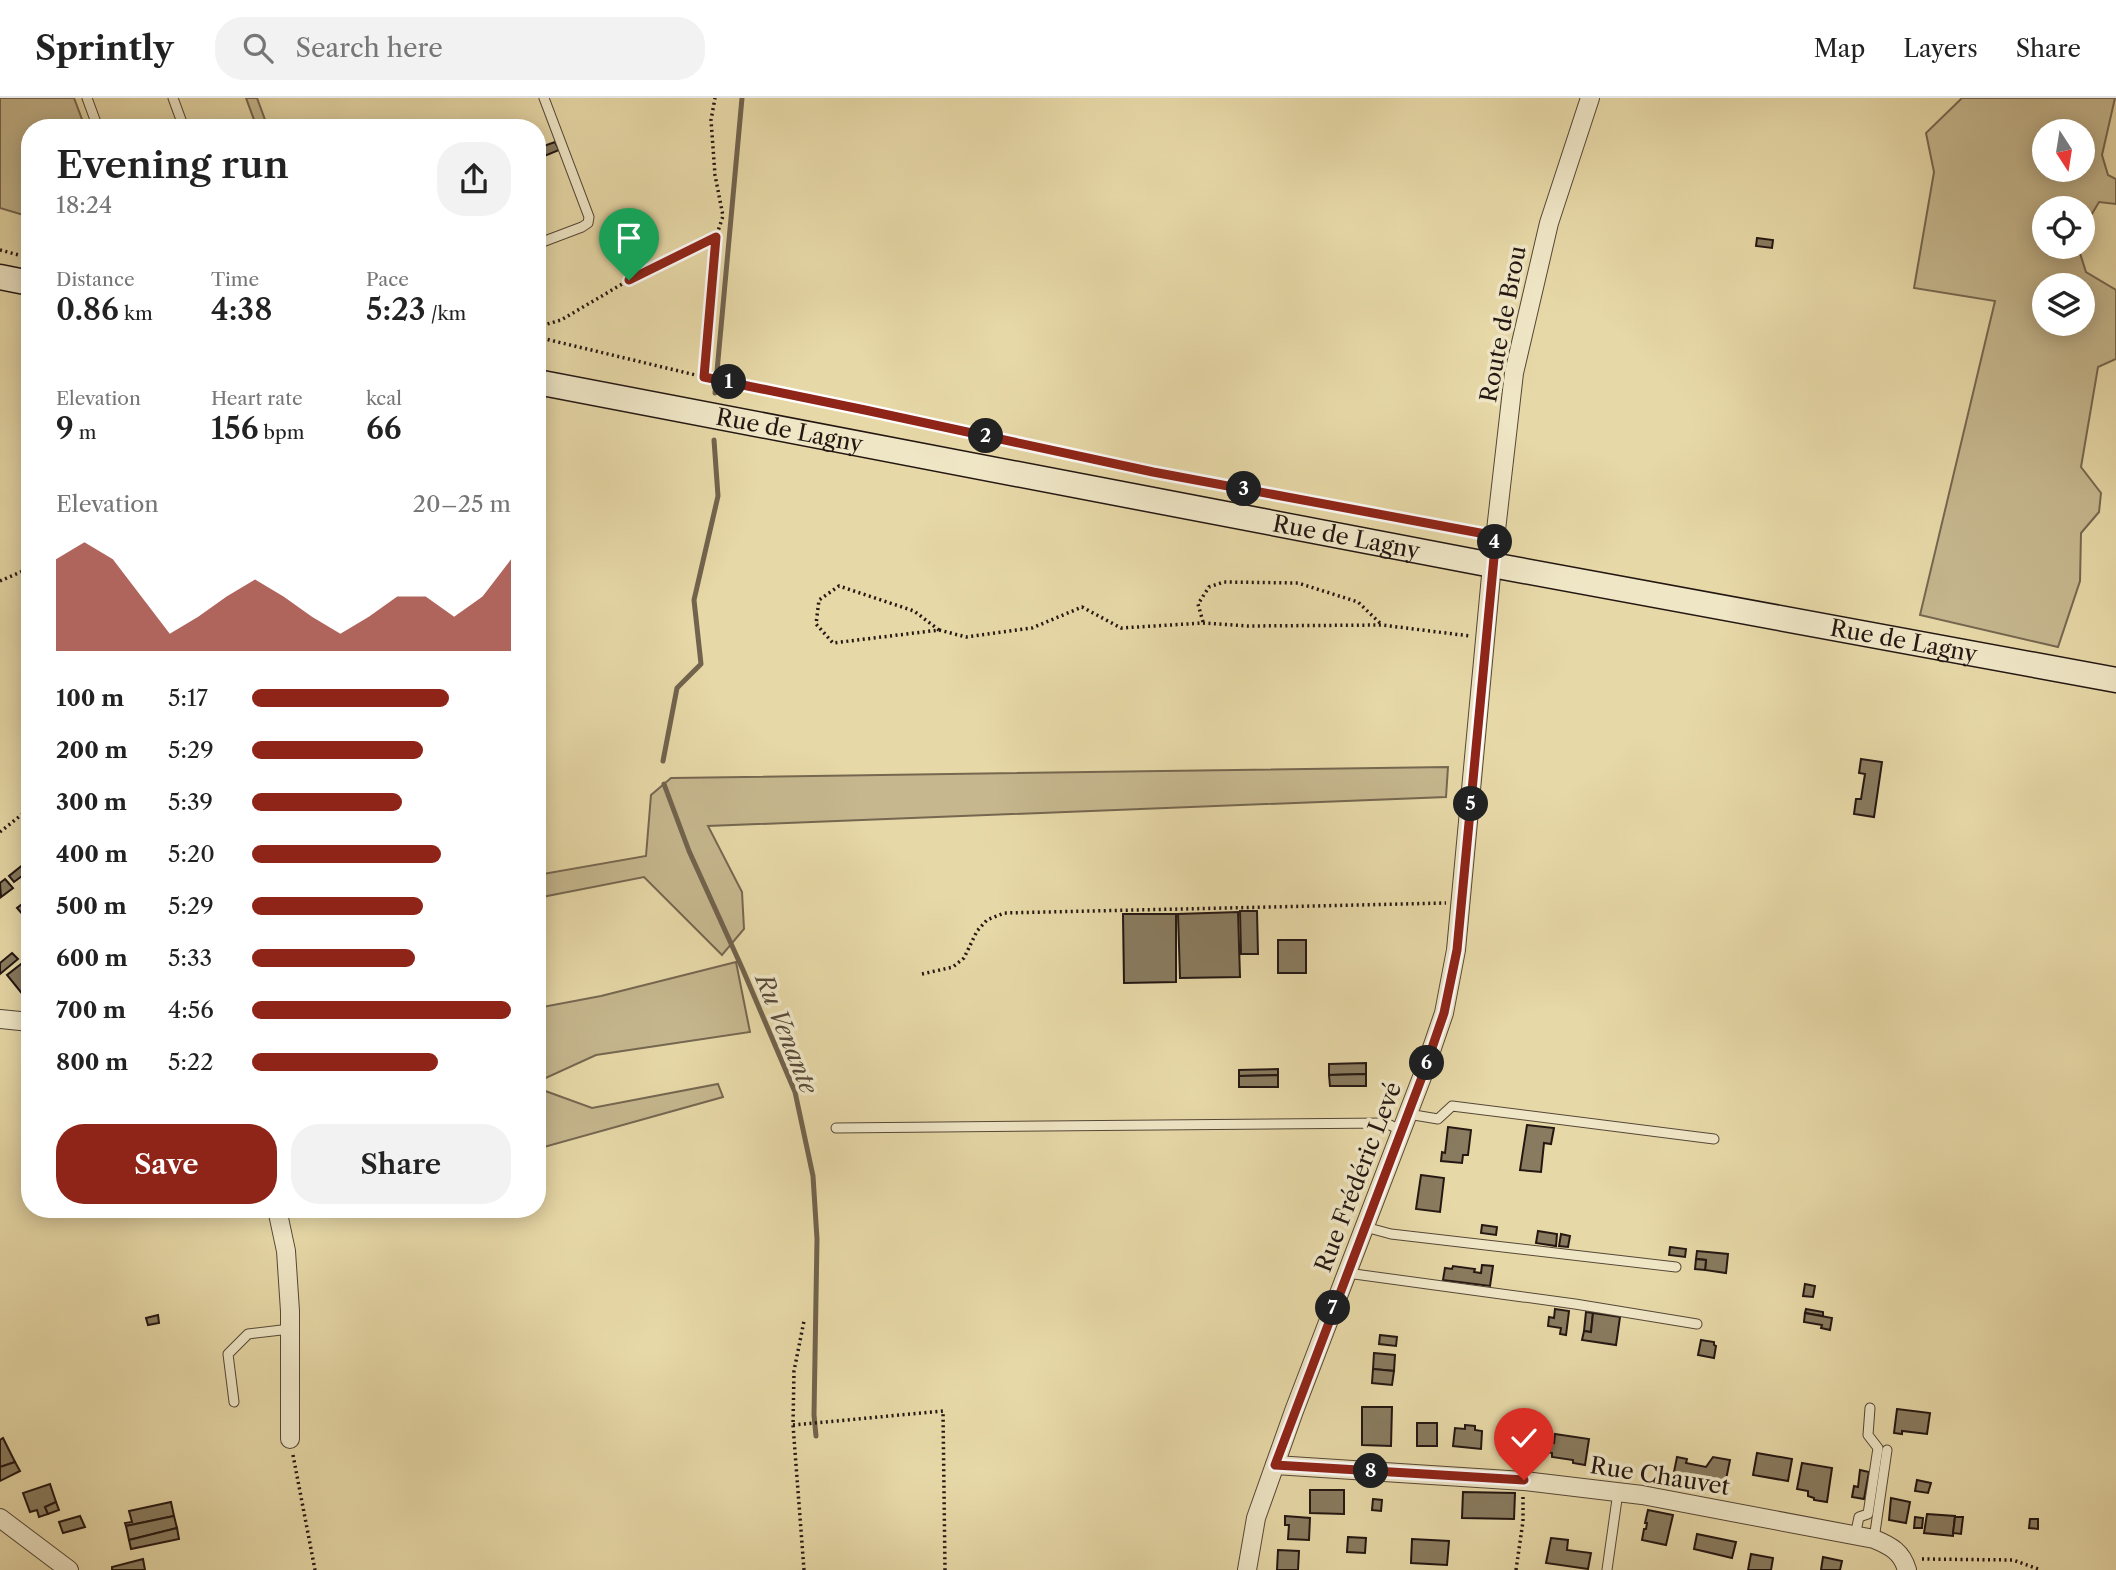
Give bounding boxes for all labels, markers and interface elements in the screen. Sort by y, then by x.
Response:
search box [215,17,705,80]
text: Sprintly [35,28,173,69]
icon: search [239,29,277,67]
text: Search here [295,32,443,64]
text: Map [1814,34,1865,63]
text: Layers [1903,34,1978,63]
text: Share [2016,34,2081,63]
north arrow [2032,119,2095,182]
map controls [2032,119,2095,336]
text: Evening run [56,141,289,188]
button: share [437,142,511,216]
text: 18:24 [56,191,112,219]
button: locate [2032,196,2095,259]
pin [599,208,659,280]
icon: arrive [610,219,648,257]
street label: Route de Brou [1474,243,1532,405]
text: Distance [56,268,135,291]
text: Time [211,268,259,291]
text: Pace [366,268,409,291]
button: layers [2032,273,2095,336]
text: 0.86 [56,291,119,328]
text: 4:38 [211,291,272,328]
text: 5:23 [366,291,426,328]
text: km [119,302,153,325]
text: /km [426,302,466,325]
pin: 1 [712,364,746,400]
text: 1 [724,370,733,393]
text: Elevation [56,387,141,410]
text: Heart rate [211,387,303,410]
text: kcal [366,387,402,410]
street label: Rue de Lagny [714,403,865,458]
text: 9 [56,410,74,447]
text: 156 [211,410,258,447]
text: 66 [366,410,402,447]
pin: 2 [968,418,1004,454]
text: m [74,421,97,444]
text: bpm [258,421,304,444]
text: 2 [980,424,991,447]
pin: 3 [1226,472,1262,506]
text: 3 [1238,477,1249,500]
text: Elevation [56,490,159,518]
text: 20–25 m [413,490,511,518]
street label: Rue de Lagny [1270,509,1422,565]
pin: 4 [1478,524,1512,560]
text: 4 [1489,530,1500,553]
street label: Rue de Lagny [1828,614,1980,668]
text: 100 m [56,684,124,712]
text: 5:17 [168,684,208,712]
text: 200 m [56,736,128,764]
text: 5:29 [168,736,214,764]
pin: 5 [1454,786,1488,822]
text: 300 m [56,788,127,816]
text: 5:39 [168,788,213,816]
text: 5 [1465,792,1476,815]
text: 400 m [56,840,128,868]
text: 5:20 [168,840,215,868]
text: 500 m [56,892,127,920]
text: 5:29 [168,892,214,920]
text: 600 m [56,944,128,972]
text: 5:33 [168,944,212,972]
water label: Ru Venante [749,968,824,1099]
text: 700 m [56,996,126,1024]
text: 4:56 [168,996,214,1024]
pin: 6 [1410,1046,1444,1080]
text: 800 m [56,1048,128,1076]
text: 5:22 [168,1048,213,1076]
text: 6 [1421,1051,1432,1074]
street label: Rue Frédéric Levé [1309,1078,1407,1276]
button: Save [56,1124,277,1204]
button: Share [291,1124,511,1204]
pin: 7 [1316,1290,1350,1326]
text: 7 [1328,1296,1337,1319]
pin [1494,1408,1554,1480]
icon: check [1505,1419,1543,1457]
street label: Rue Chauvet [1588,1451,1732,1501]
pin: 8 [1354,1454,1388,1488]
text: 8 [1365,1459,1376,1482]

